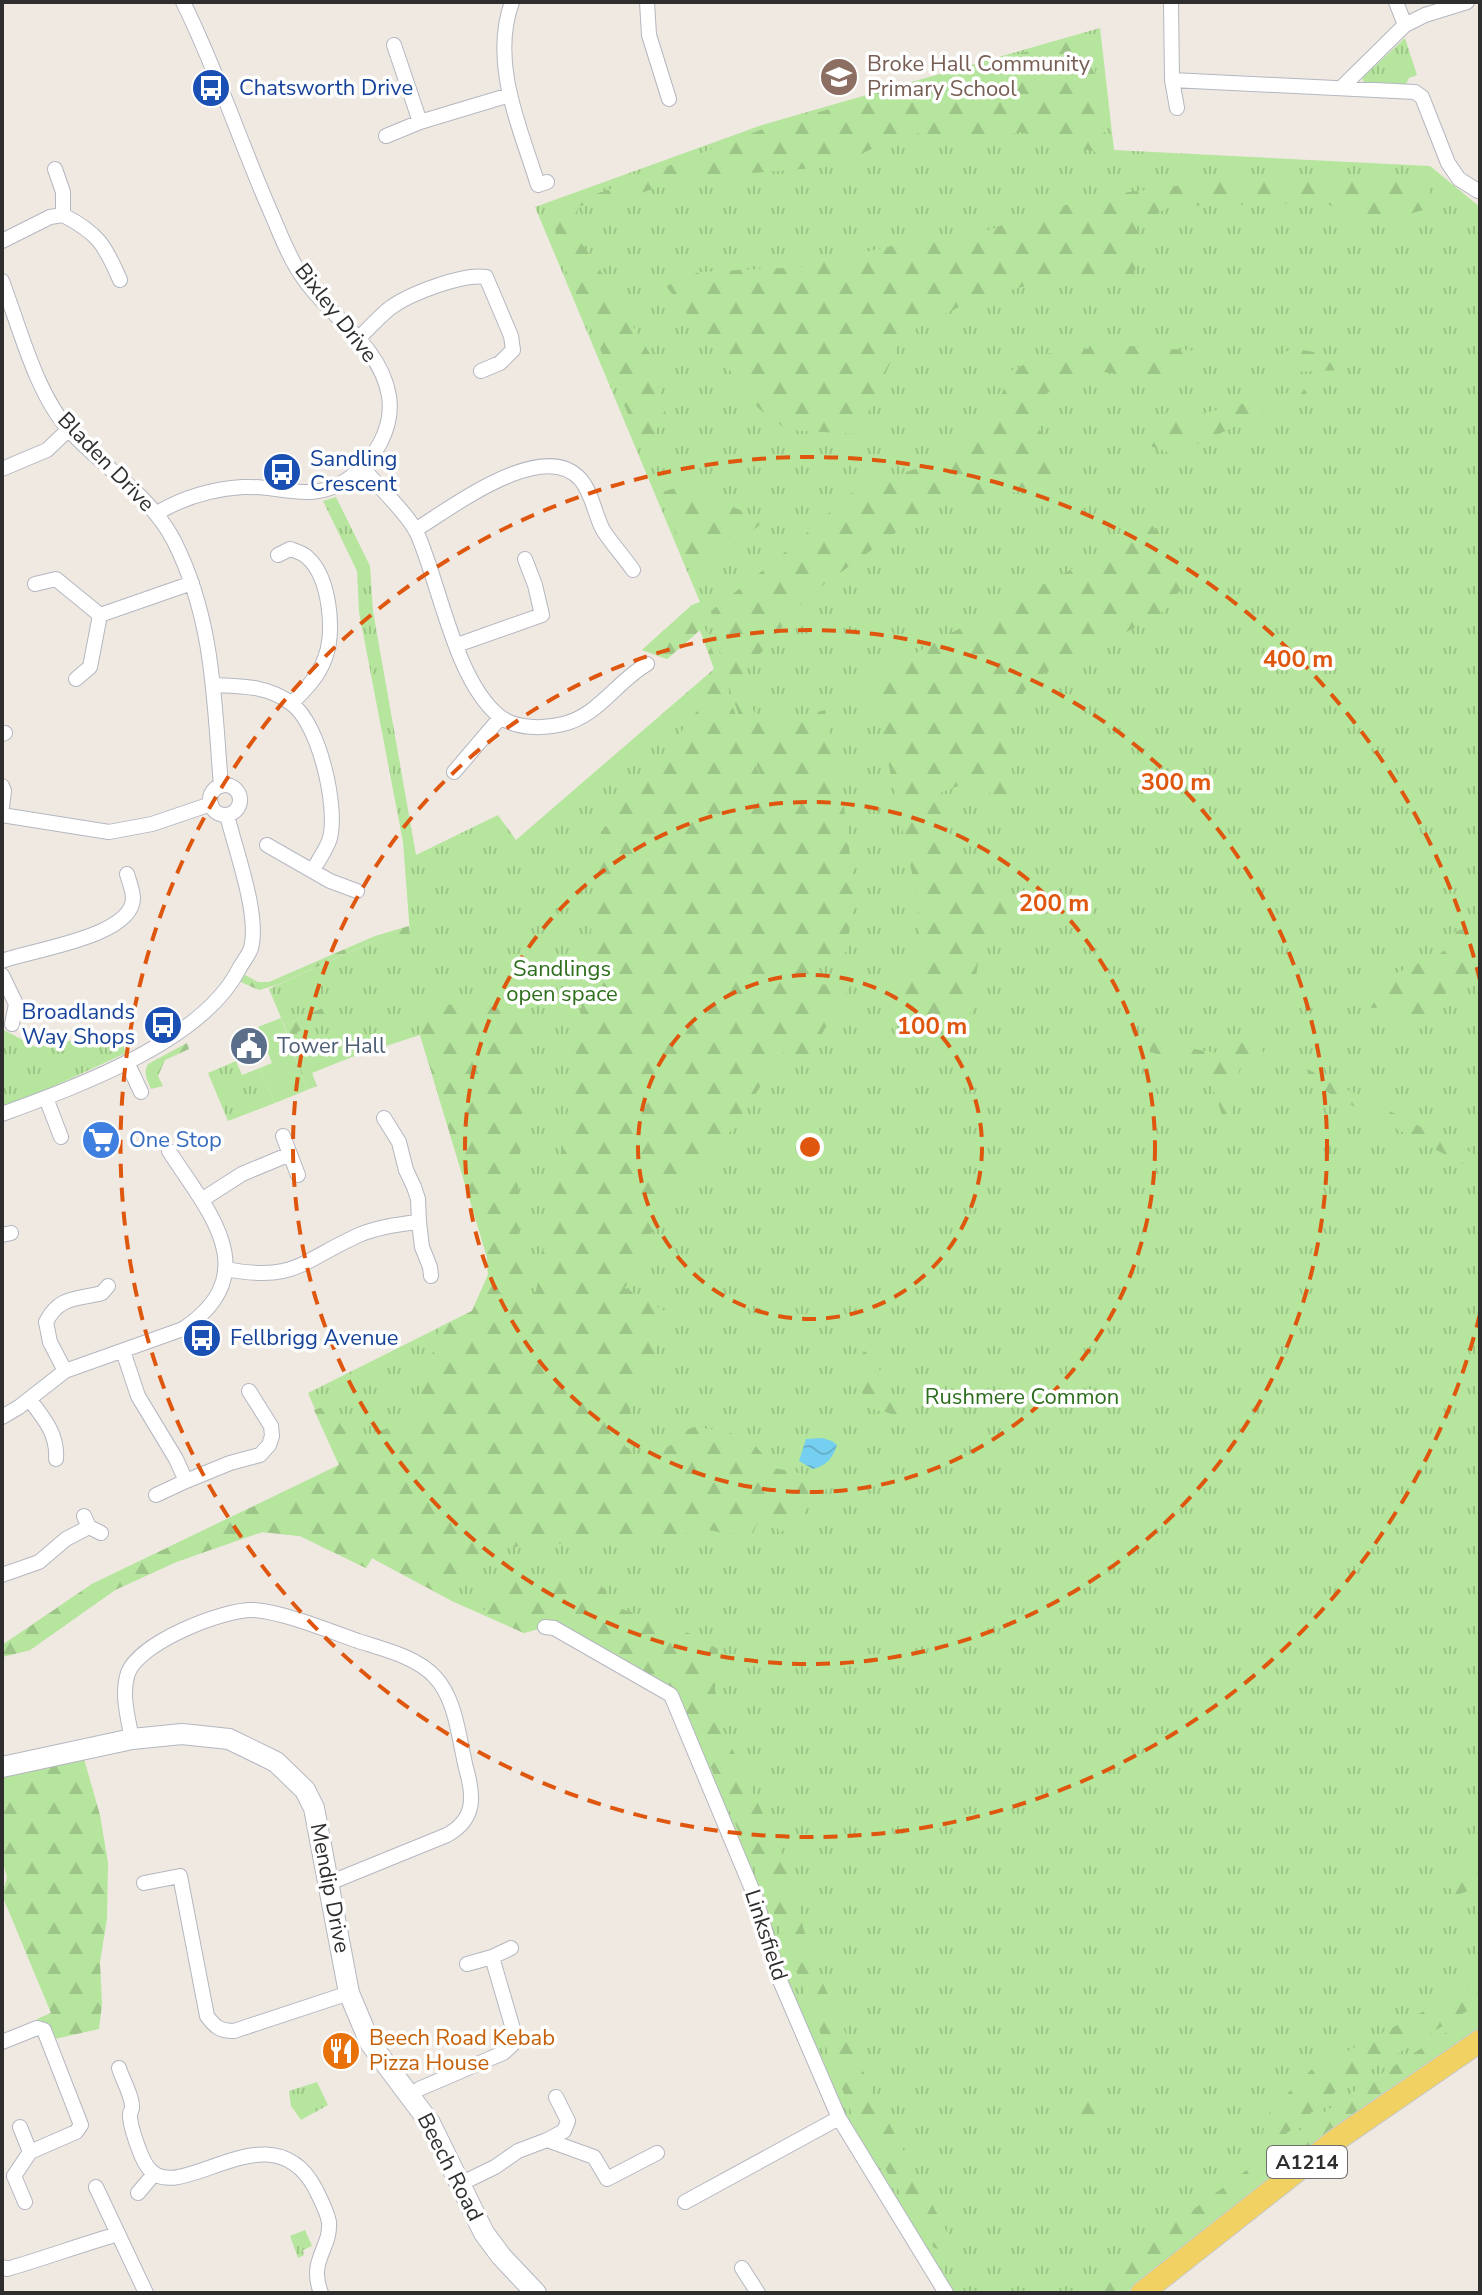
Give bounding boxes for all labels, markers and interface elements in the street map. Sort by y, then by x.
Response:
place label: Broke Hall Community Primary School [867,49,1091,104]
school or university icon: Broke Hall Community Primary School [818,56,860,98]
bus stop icon: Chatsworth Drive [190,67,232,109]
place label: Chatsworth Drive [239,73,413,103]
street label: Bixley Drive [288,257,384,369]
street label: Bladen Drive [51,406,161,518]
place label: Sandling Crescent [310,444,398,499]
bus stop icon: Sandling Crescent [261,451,303,493]
text: 400 m [1263,643,1333,675]
text: 300 m [1141,766,1211,798]
text: 200 m [1019,887,1089,919]
park label: Sandlings open space [506,954,618,1009]
place label: Broadlands Way Shops [22,997,135,1052]
bus stop icon: Broadlands Way Shops [142,1004,184,1046]
text: 100 m [897,1010,967,1042]
public building icon: Tower Hall [228,1025,270,1067]
place label: Tower Hall [277,1031,386,1061]
supermarket icon: One Stop [80,1119,122,1161]
place label: One Stop [129,1125,222,1155]
centre of rings [796,1133,824,1161]
bus stop icon: Fellbrigg Avenue [181,1317,223,1359]
place label: Fellbrigg Avenue [230,1323,398,1353]
park label: Rushmere Common [925,1382,1119,1412]
street label: Mendip Drive [303,1821,357,1955]
street label: Linksfield [737,1886,795,1984]
place label: Beech Road Kebab Pizza House [369,2023,555,2078]
restaurant icon: Beech Road Kebab Pizza House [320,2030,362,2072]
street label: Beech Road [410,2108,490,2226]
road number: A1214 [1267,2146,1347,2178]

